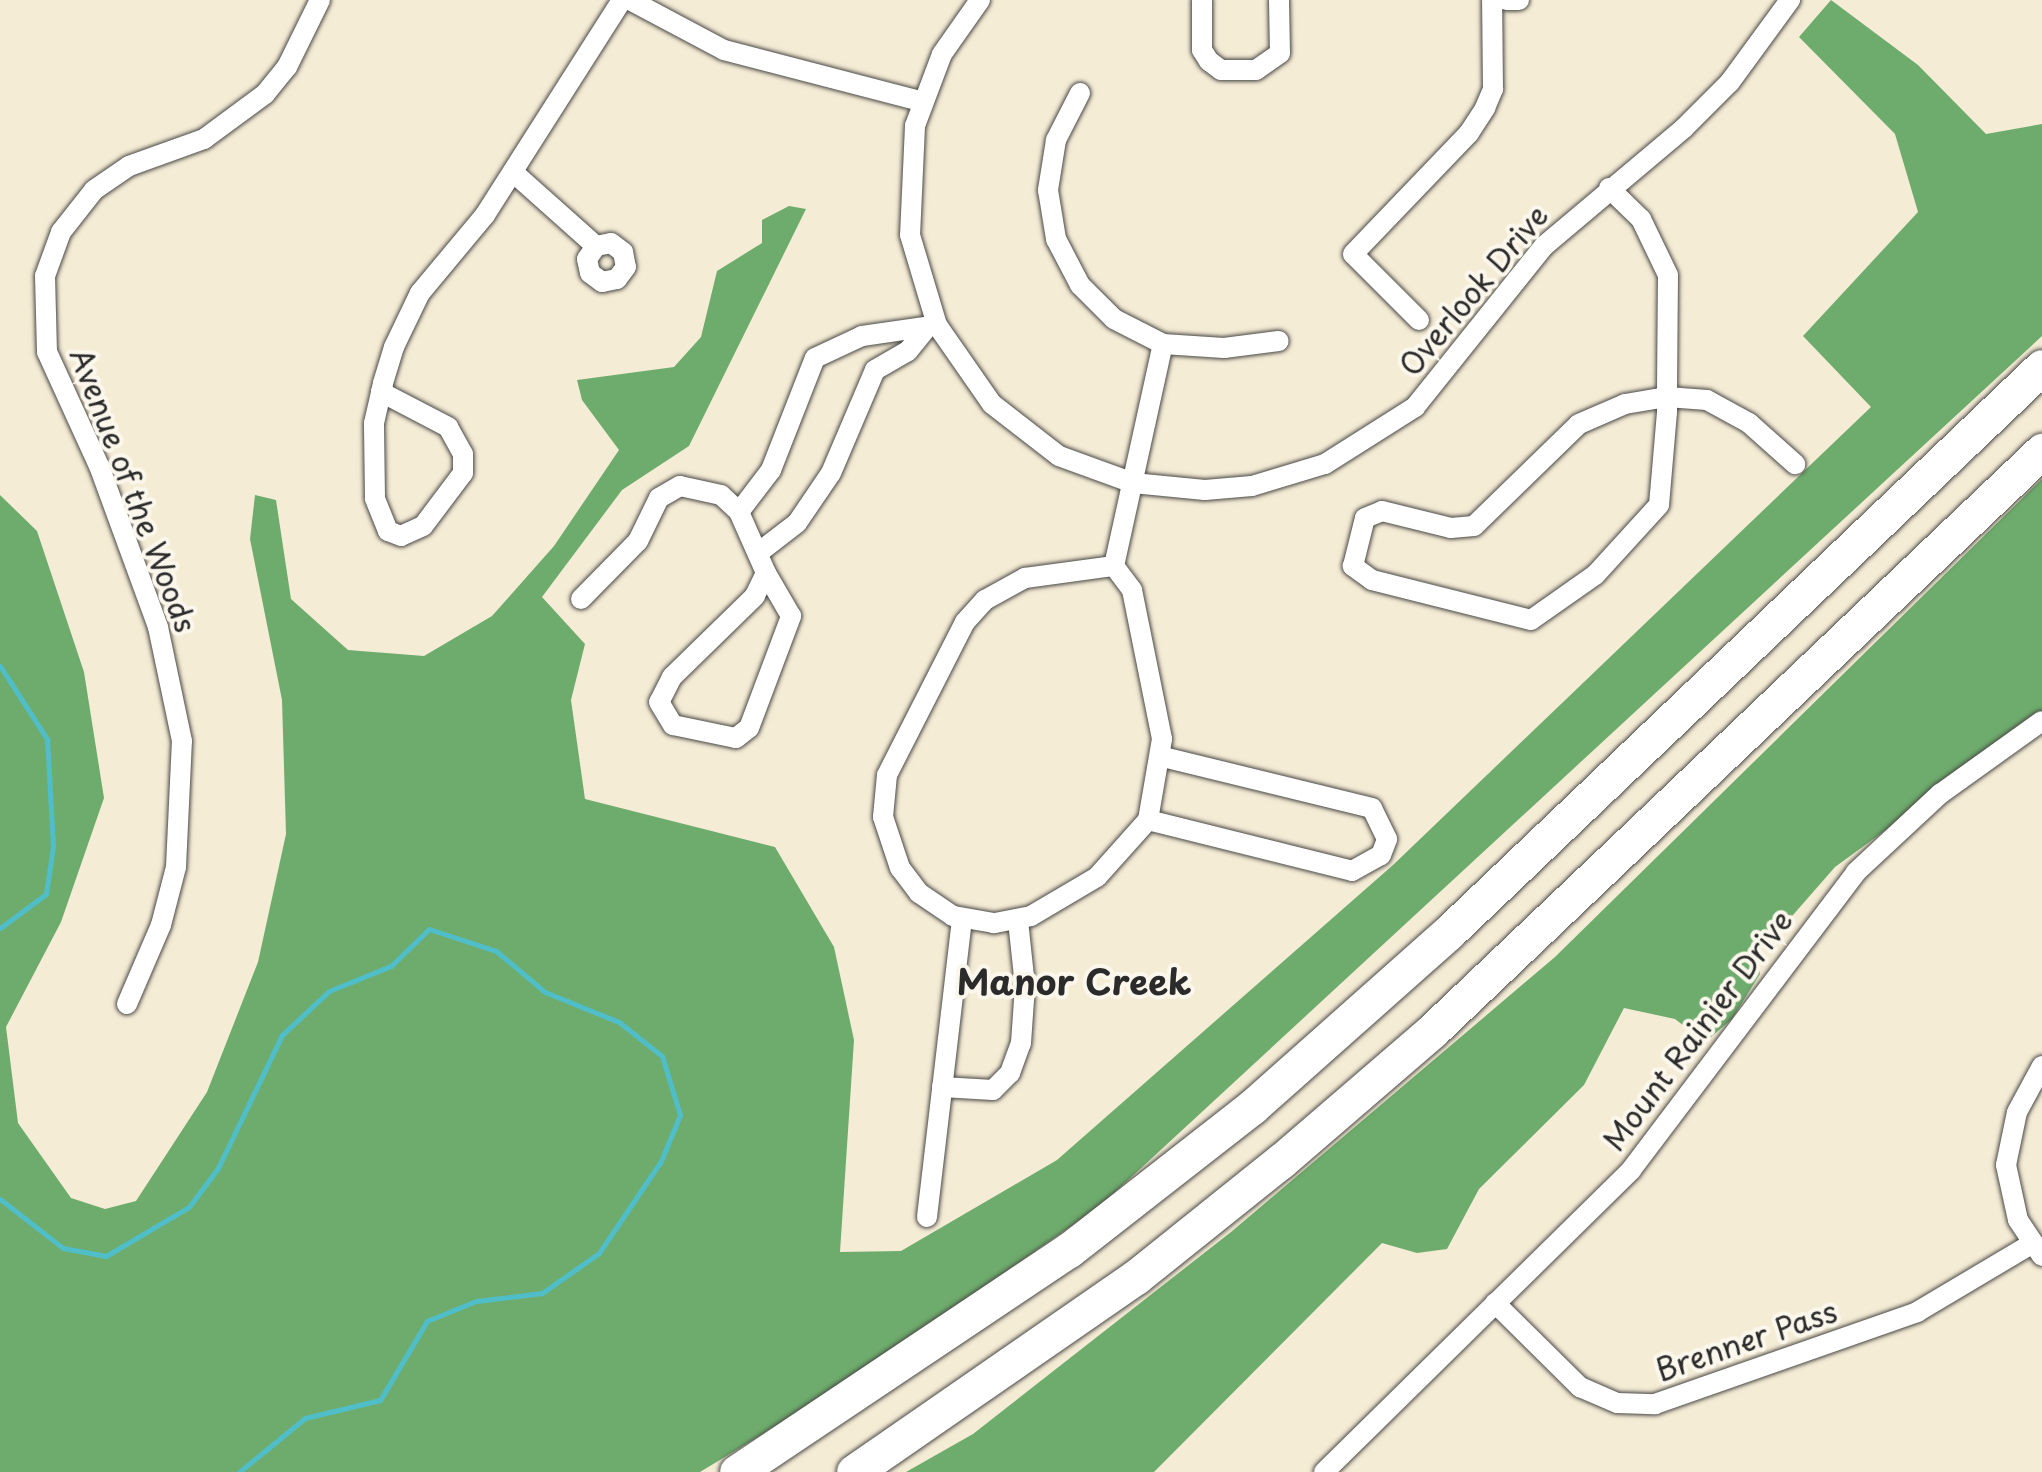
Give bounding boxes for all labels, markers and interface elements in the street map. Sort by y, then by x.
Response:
street label: Overlook Drive [1391,197,1555,383]
street label: Avenue of the Woods [64,344,204,636]
street label: Mount Rainier Drive [1594,902,1800,1158]
district label: Manor Creek [957,960,1191,1002]
street label: Brenner Pass [1650,1292,1842,1388]

